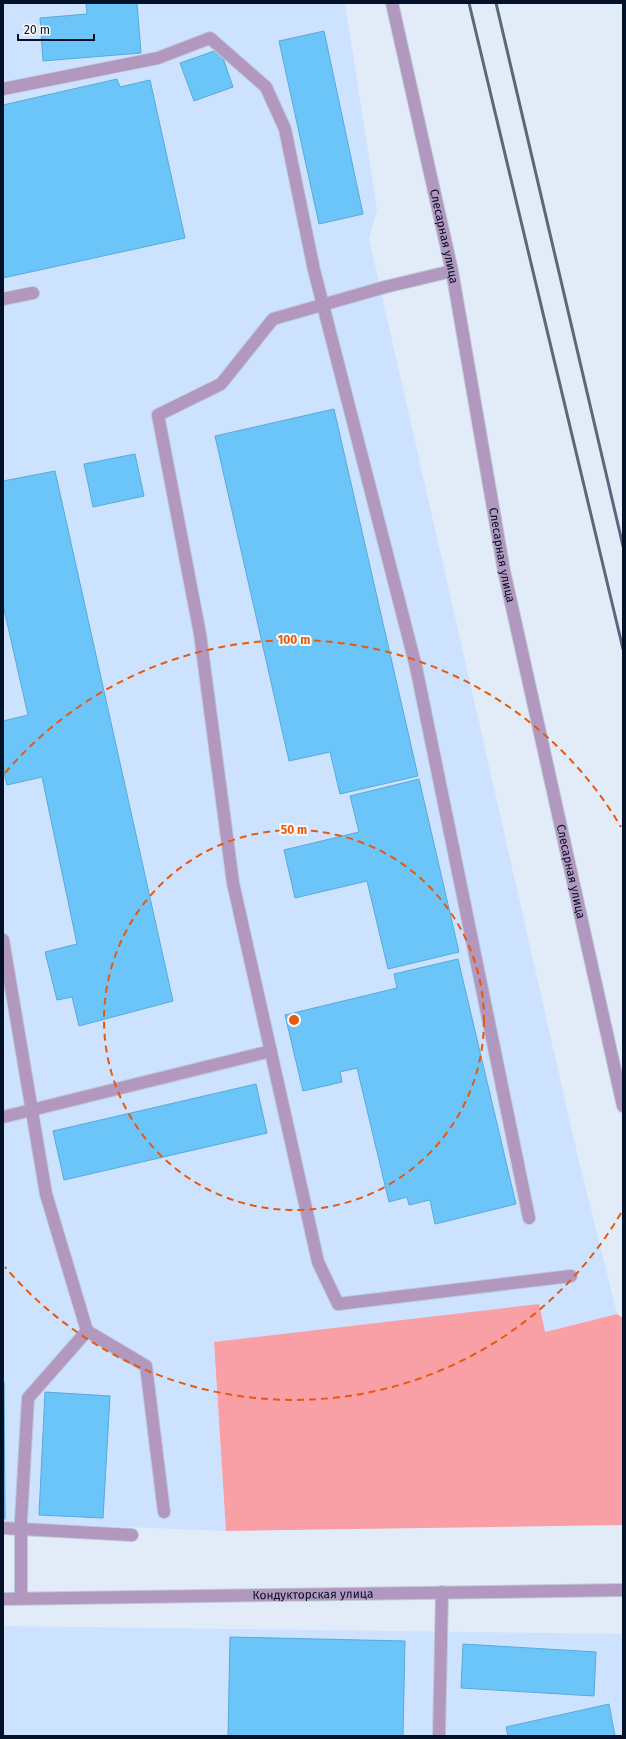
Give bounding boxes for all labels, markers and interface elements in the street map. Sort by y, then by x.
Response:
scale bar [18,16,94,42]
text: 20 m [24,23,50,37]
street label: Слесарная улица [427,188,461,285]
street label: Слесарная улица [486,506,518,604]
text: 100 m [278,633,310,647]
text: 50 m [281,823,307,837]
street label: Слесарная улица [554,823,588,920]
centre of rings [287,1013,301,1027]
street label: Кондукторская улица [252,1587,373,1602]

